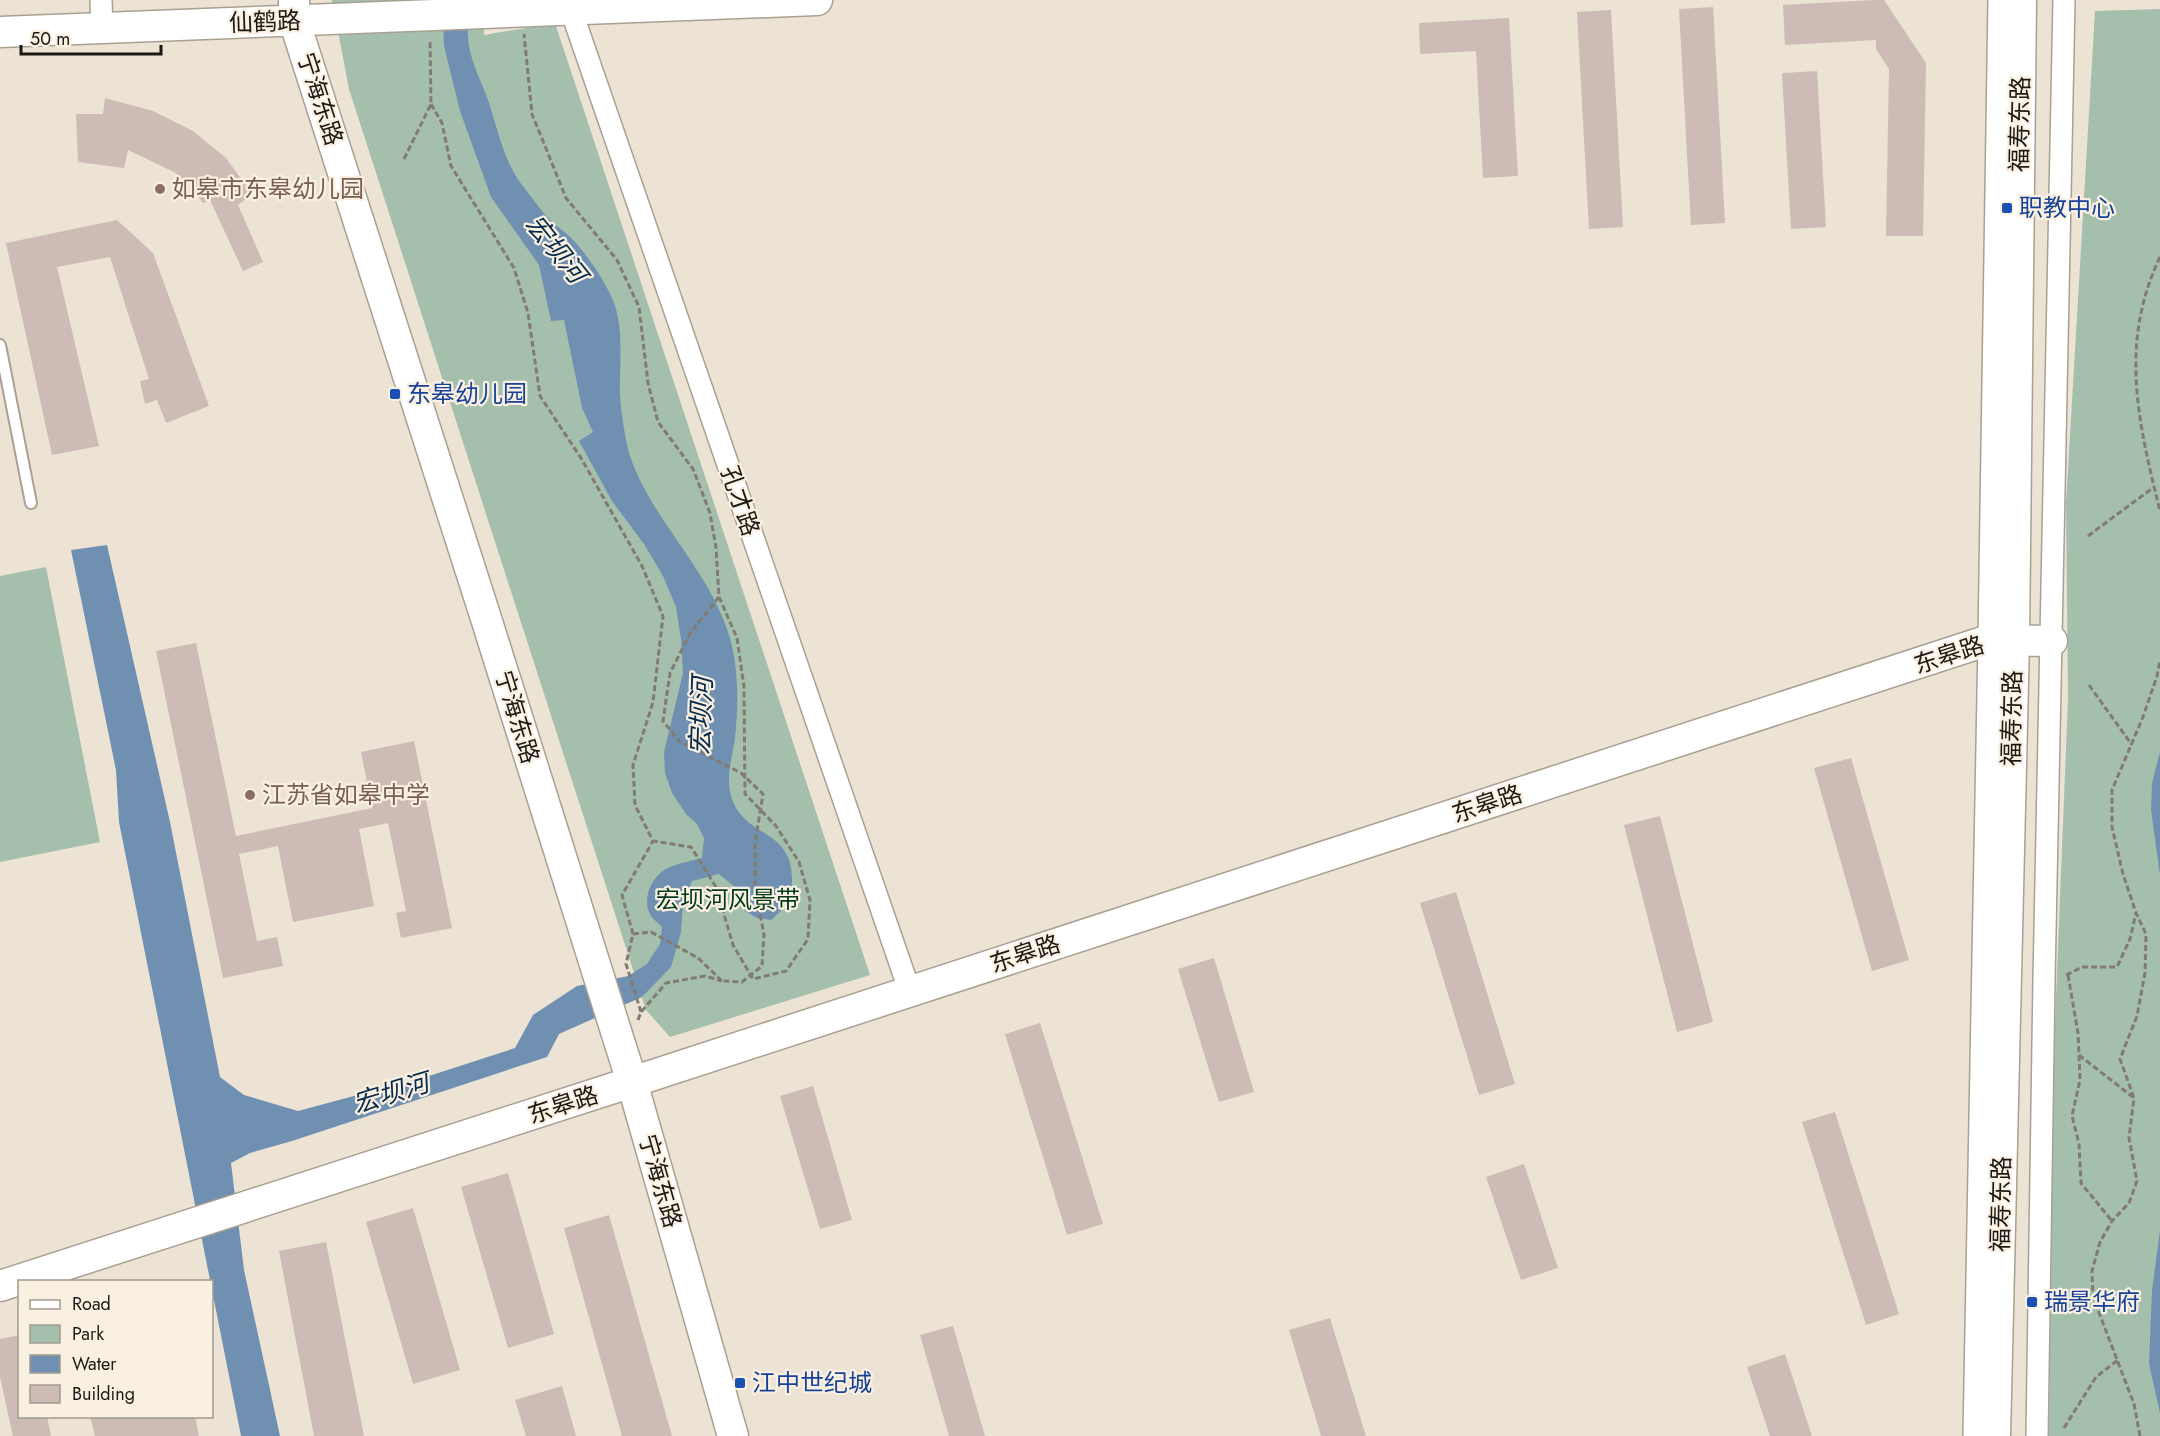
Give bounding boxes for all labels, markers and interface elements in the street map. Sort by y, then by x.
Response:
street label: 仙鹤路 [228,3,302,40]
scale bar [21,18,160,56]
text: 50 m [30,26,70,52]
street label: 宁海东路 [289,48,352,150]
street label: 福寿东路 [2001,76,2038,172]
place label: 如皋市东皋幼儿园 [172,171,364,206]
marker: 如皋市东皋幼儿园 [153,182,167,196]
place label: 职教中心 [2019,190,2115,225]
marker: 职教中心 [2000,201,2014,215]
water label: 宏坝河 [517,207,598,295]
place label: 东皋幼儿园 [407,376,527,411]
marker: 东皋幼儿园 [388,387,402,401]
street label: 孔才路 [712,461,769,541]
street label: 东皋路 [1909,627,1988,682]
street label: 宁海东路 [487,666,548,768]
street label: 福寿东路 [1993,670,2030,766]
water label: 宏坝河 [681,671,722,756]
street label: 东皋路 [1447,776,1526,831]
place label: 江苏省如皋中学 [262,777,430,812]
marker: 江苏省如皋中学 [243,788,257,802]
park label: 宏坝河风景带 [656,882,800,917]
street label: 东皋路 [985,926,1064,981]
water label: 宏坝河 [348,1062,439,1123]
street label: 东皋路 [523,1077,602,1132]
street label: 宁海东路 [630,1130,691,1232]
street label: 福寿东路 [1982,1156,2019,1252]
legend [18,1280,213,1418]
place label: 瑞景华府 [2044,1284,2140,1319]
text: Road [72,1291,111,1317]
marker: 瑞景华府 [2025,1295,2039,1309]
text: Park [72,1321,104,1347]
text: Water [72,1351,117,1377]
place label: 江中世纪城 [752,1365,872,1400]
marker: 江中世纪城 [733,1376,747,1390]
text: Building [72,1381,135,1407]

